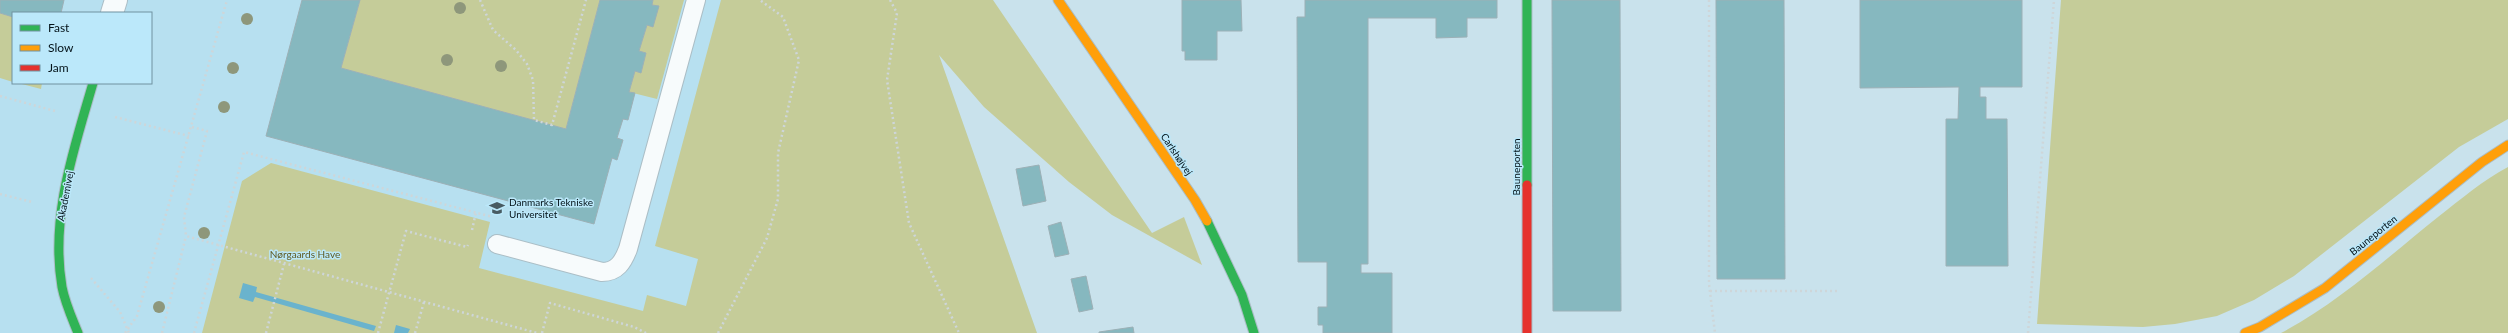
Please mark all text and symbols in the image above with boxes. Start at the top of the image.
legend [12,12,152,84]
text: Fast [48,20,70,35]
text: Slow [48,40,74,55]
text: Jam [48,60,69,75]
street label: Carlshøjvej [1159,131,1195,177]
street label: Bauneporten [1510,138,1522,196]
street label: Akademivej [54,170,76,222]
place label: Danmarks Tekniske Universitet [509,196,593,220]
school or university icon: Danmarks Tekniske Universitet [488,199,506,217]
street label: Bauneporten [2347,212,2399,258]
park label: Nørgaards Have [270,248,340,260]

